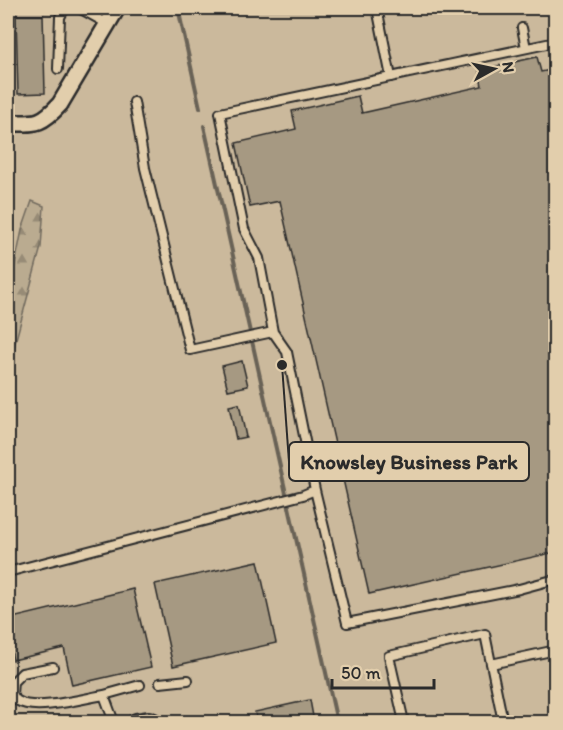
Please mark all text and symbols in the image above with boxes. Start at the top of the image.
north arrow [464,39,524,99]
text: N [498,60,519,74]
callout: Knowsley Business Park [289,442,529,481]
text: Knowsley Business Park [300,449,518,475]
scale bar [332,652,434,690]
text: 50 m [341,662,381,684]

